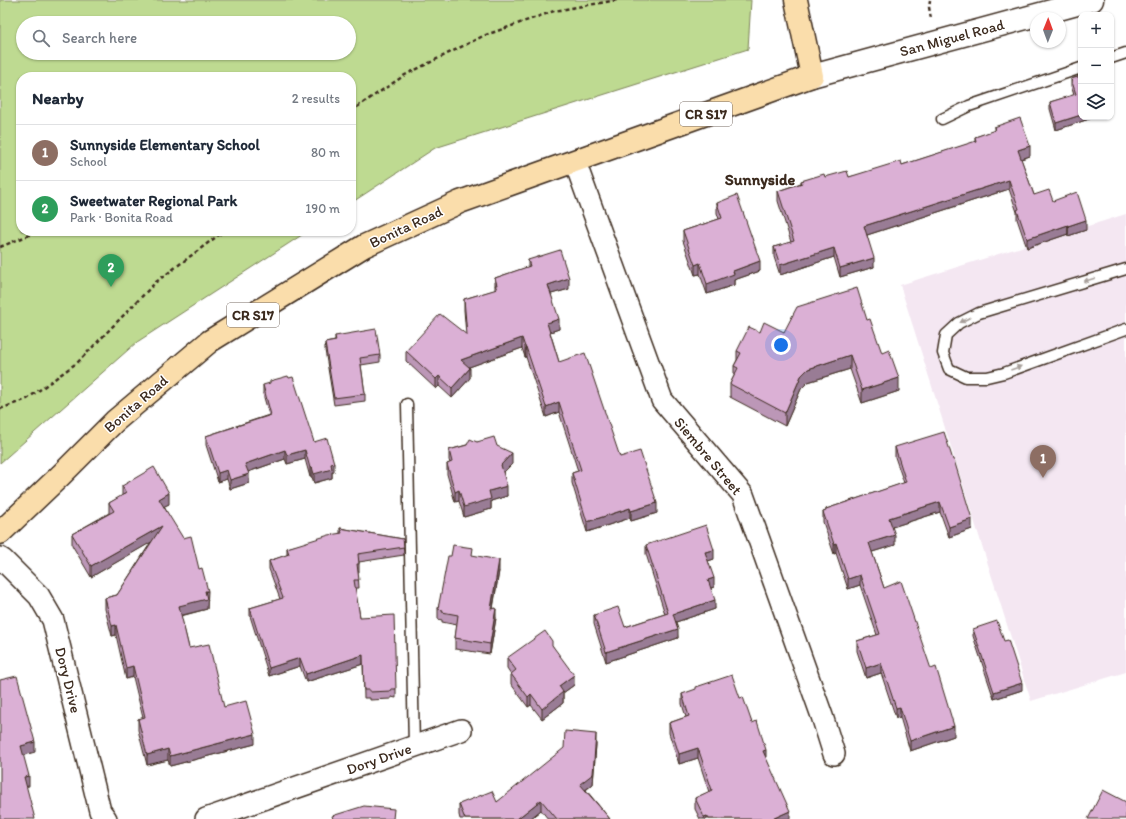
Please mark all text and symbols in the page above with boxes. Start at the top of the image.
north arrow [1030,12,1066,48]
map controls [1078,12,1114,120]
button: + [1078,12,1114,48]
street label: San Miguel Road [898,15,1007,61]
search box [16,16,356,60]
icon: search [30,27,52,49]
text: Search here [62,29,137,47]
button: − [1078,48,1114,84]
button: layers [1078,84,1114,120]
text: Nearby [32,88,84,108]
text: 2 results [292,91,340,106]
road number: CR S17 [680,102,732,126]
text: Sunnyside Elementary School [70,136,260,154]
text: 1 [42,145,48,160]
text: 80 m [311,145,340,160]
text: School [70,154,107,169]
district label: Sunnyside [725,170,796,190]
text: Sweetwater Regional Park [70,192,237,210]
text: 2 [42,201,48,216]
text: 190 m [305,201,340,216]
street label: Bonita Road [367,202,445,252]
text: Park · Bonita Road [70,210,173,225]
pin: 2 [98,254,124,287]
one-way arrow [1082,277,1094,283]
road number: CR S17 [227,303,279,327]
one-way arrow [959,317,971,324]
your location [771,335,791,355]
one-way arrow [1010,365,1022,371]
street label: Bonita Road [100,371,172,437]
street label: Siembre Street [670,413,746,499]
pin: 1 [1030,445,1056,478]
street label: Dory Drive [51,645,85,715]
street label: Dory Drive [344,740,414,778]

